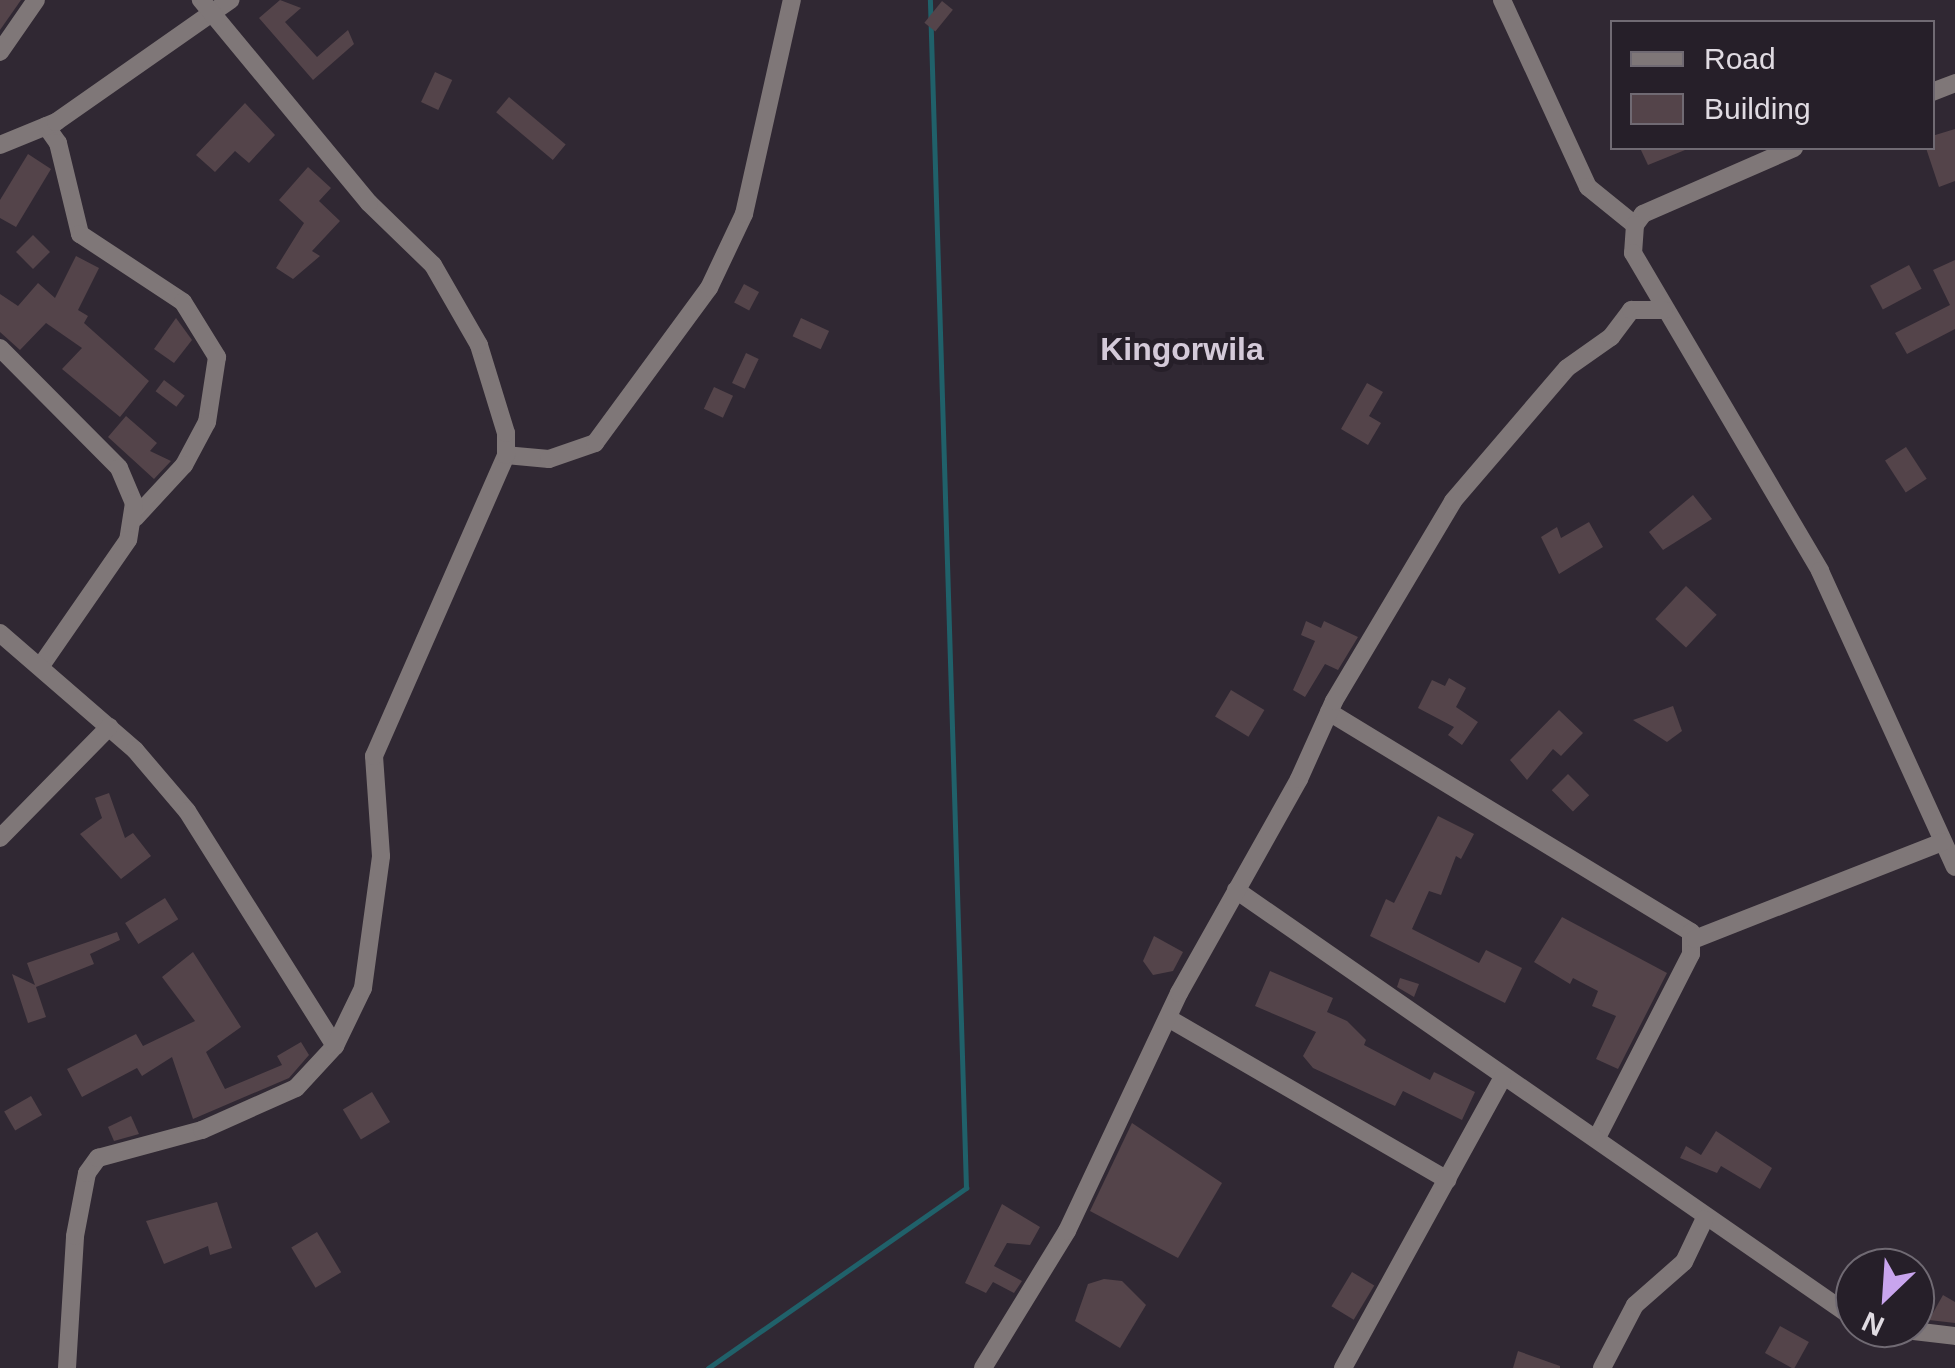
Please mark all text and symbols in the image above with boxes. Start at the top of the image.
legend [1610,20,1935,150]
text: Road [1704,42,1776,75]
text: Building [1704,92,1811,125]
district label: Kingorwila [1100,330,1264,368]
north arrow [1835,1248,1935,1348]
text: N [1857,1306,1889,1342]

